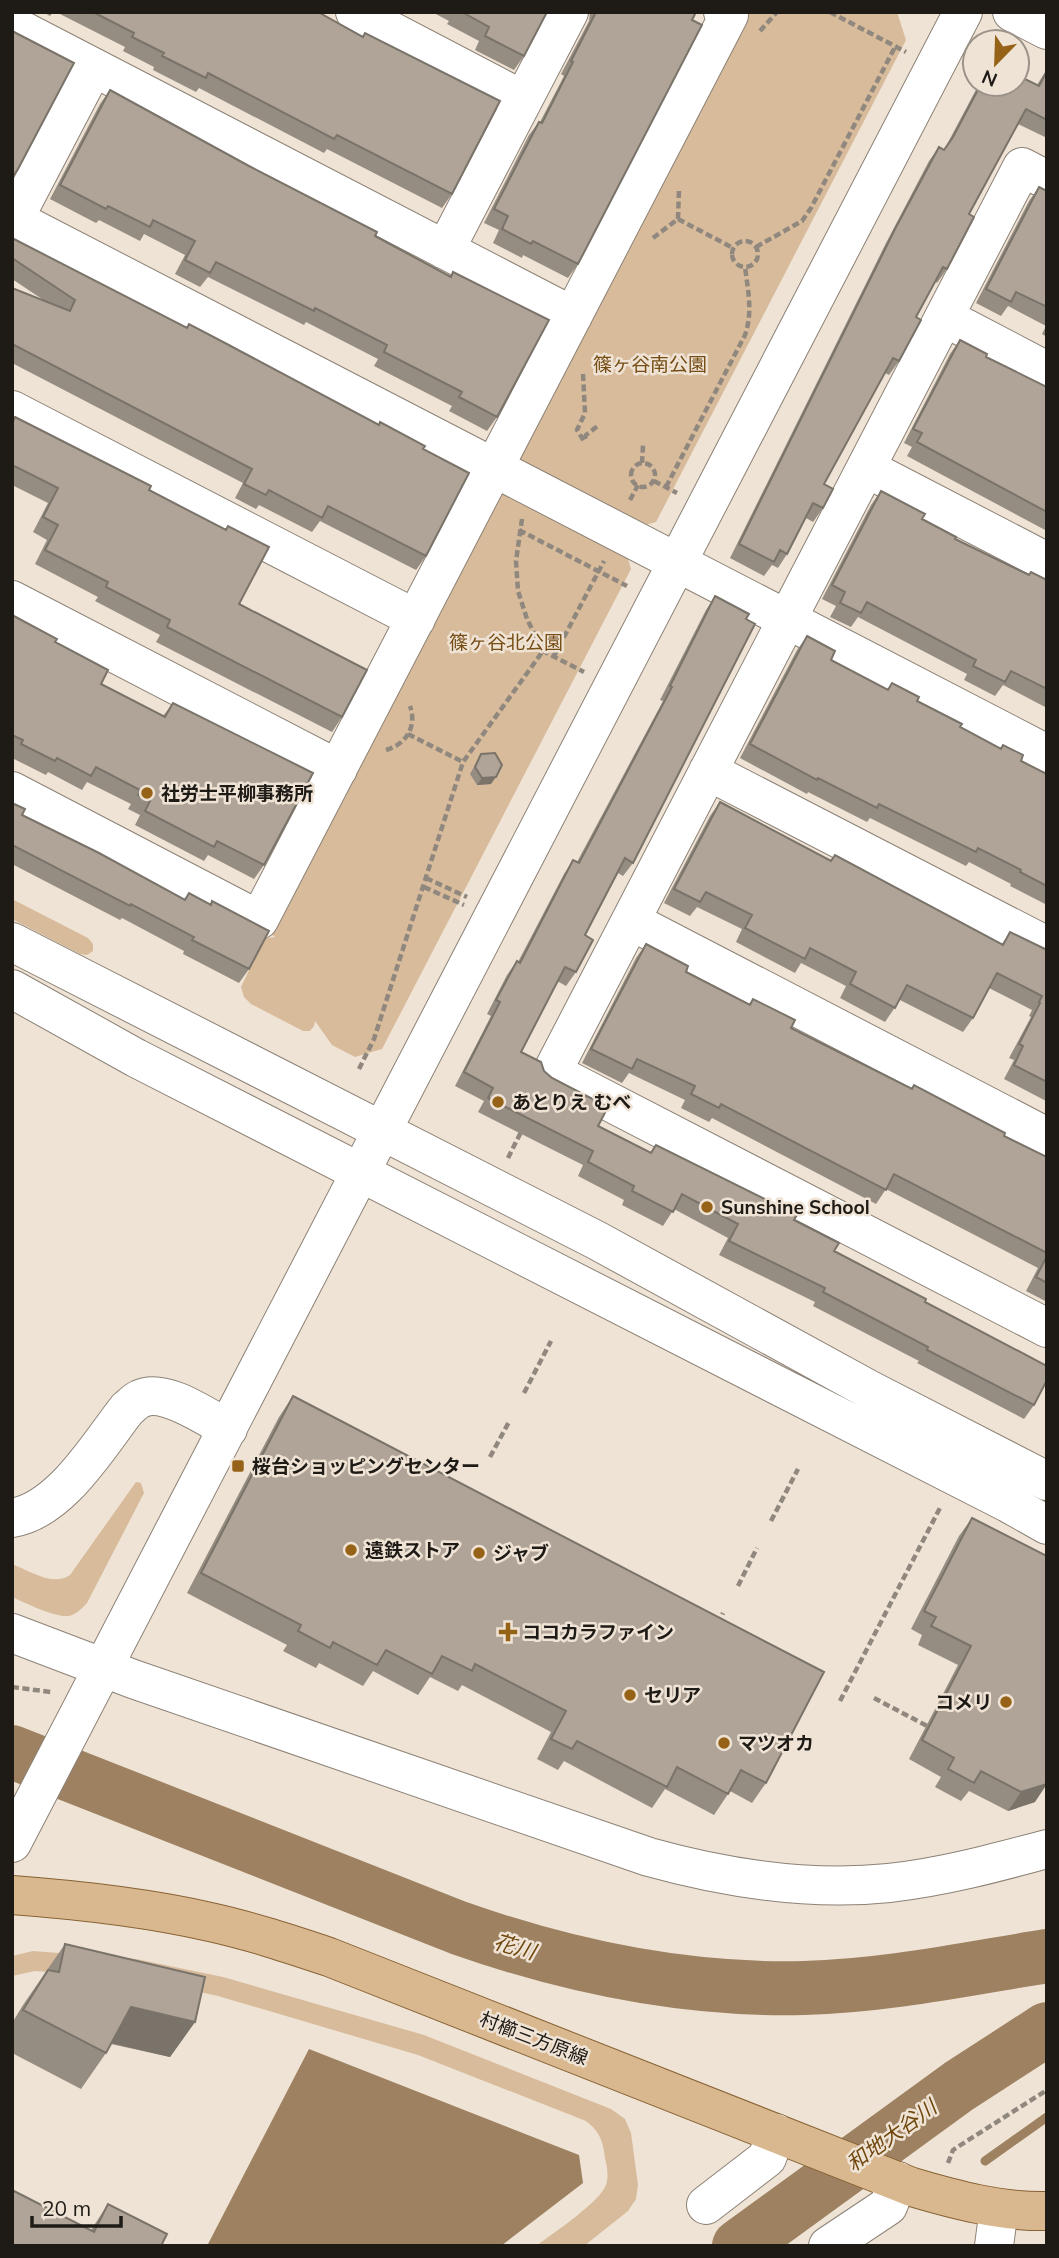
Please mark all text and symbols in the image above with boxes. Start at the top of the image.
north arrow [961,28,1031,98]
text: N [978,65,1001,92]
park label: 篠ヶ谷南公園 [593,352,707,376]
park label: 篠ヶ谷北公園 [449,630,563,654]
place label: 社労士平柳事務所 [161,781,313,805]
marker: 社労士平柳事務所 [139,785,155,801]
place label: あとりえ むべ [512,1090,631,1114]
marker: あとりえ むべ [490,1094,506,1110]
place label: Sunshine School [721,1195,870,1219]
marker: Sunshine School [699,1199,715,1215]
place label: 桜台ショッピングセンター [252,1454,480,1478]
marker: 桜台ショッピングセンター [230,1458,246,1474]
place label: 遠鉄ストア [365,1538,460,1562]
place label: ジャブ [493,1541,549,1565]
marker: 遠鉄ストア [343,1542,359,1558]
marker: ジャブ [471,1545,487,1561]
place label: ココカラファイン [522,1620,674,1644]
marker: ココカラファイン [500,1624,516,1640]
place label: セリア [644,1683,701,1707]
marker: セリア [622,1687,638,1703]
place label: コメリ [935,1690,992,1714]
marker: コメリ [998,1694,1014,1710]
place label: マツオカ [738,1731,814,1755]
marker: マツオカ [716,1735,732,1751]
water label: 花川 [491,1928,541,1965]
street label: 村櫛三方原線 [476,2006,592,2070]
water label: 和地大谷川 [841,2092,943,2176]
scale bar [32,2184,121,2228]
text: 20 m [42,2195,91,2221]

